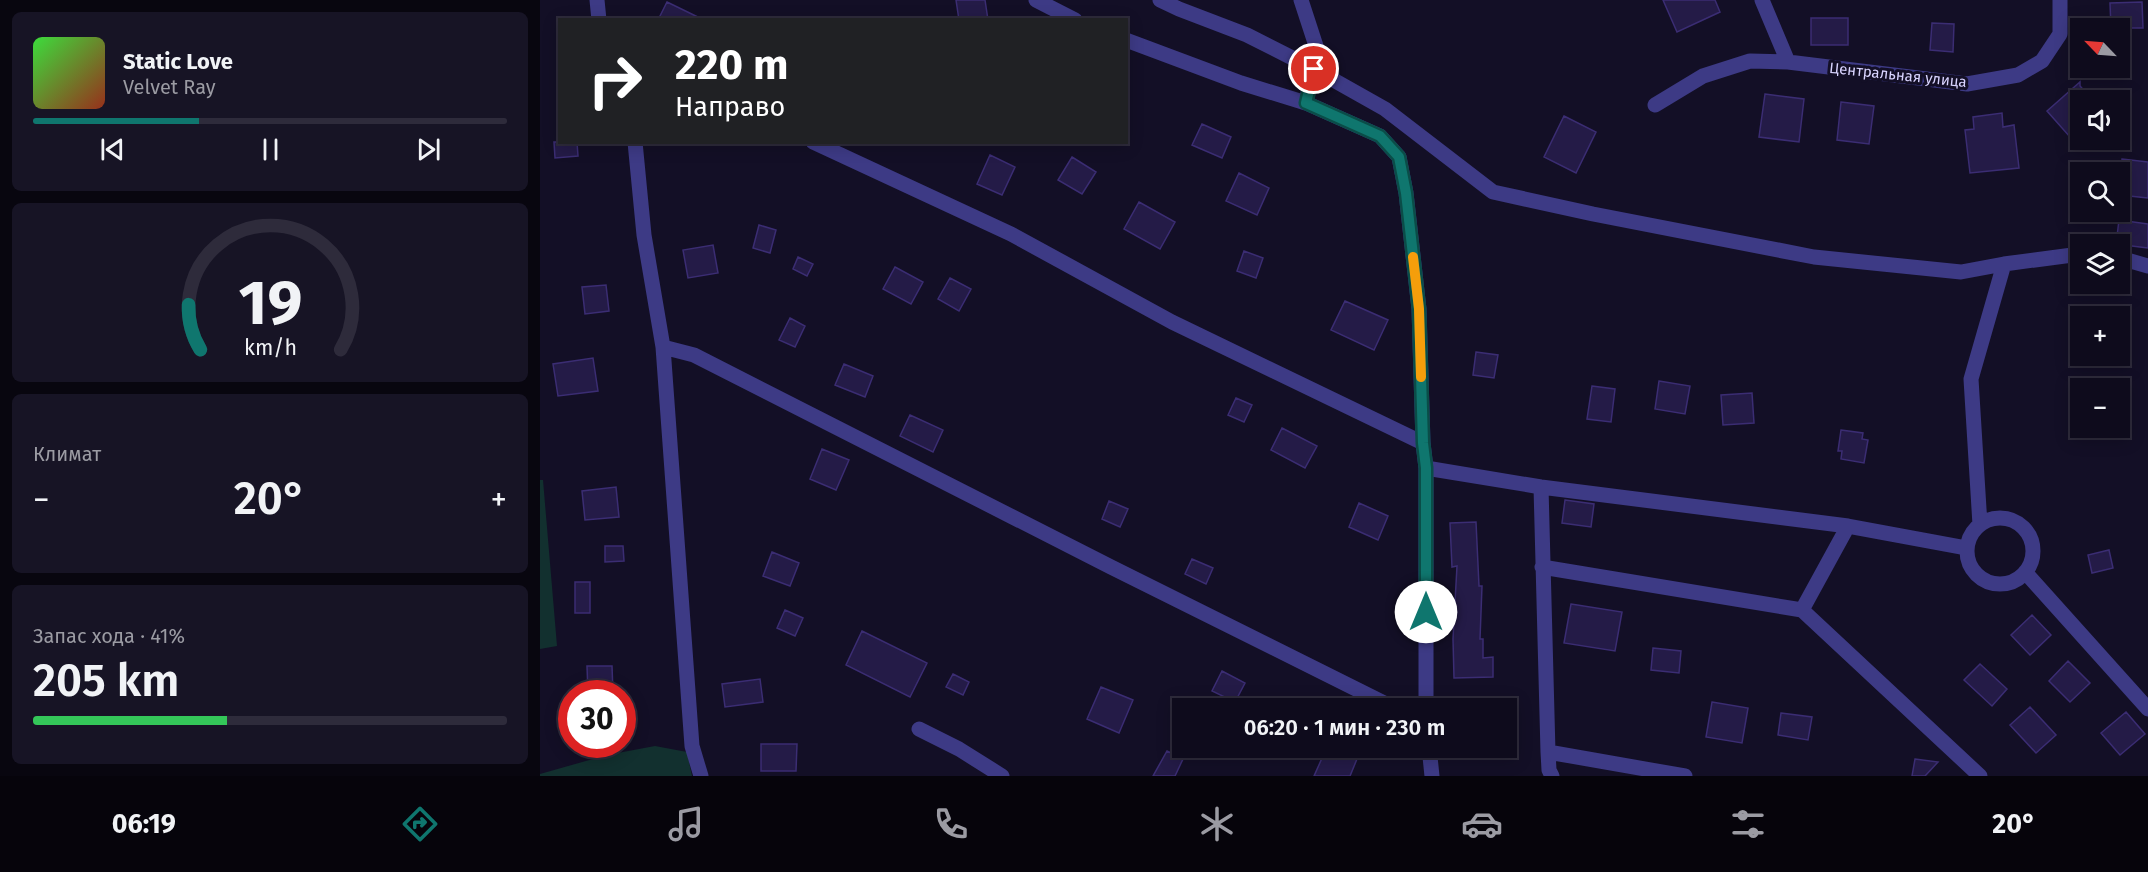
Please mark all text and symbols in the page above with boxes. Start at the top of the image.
north arrow [2070,18,2130,78]
map controls [2070,18,2130,438]
text: 220 m [675,40,788,90]
icon: right [576,42,654,120]
pin [1288,43,1339,94]
text: Static Love [123,48,233,75]
icon: arrive [1297,52,1330,85]
street label: Центральная улица [1828,59,1968,91]
text: Velvet Ray [123,75,216,99]
button: sound [2070,90,2130,150]
text: Направо [675,91,785,123]
icon: previous [96,133,129,166]
icon: pause [254,133,287,166]
icon: next [412,133,445,166]
button: search [2070,162,2130,222]
button: layers [2070,234,2130,294]
text: 19 [238,266,302,341]
button: + [2070,306,2130,366]
text: km/h [243,335,297,361]
button: − [2070,378,2130,438]
text: Климат [33,442,101,466]
text: 20° [234,472,306,526]
text: − [33,480,50,520]
text: + [491,480,507,520]
position arrow [1394,580,1458,644]
text: Запас хода · 41% [33,624,185,648]
text: 205 km [33,654,179,708]
speed limit sign: 30 [558,680,636,758]
text: 06:20 · 1 мин · 230 m [1244,714,1445,741]
icon: directions [399,803,441,845]
icon: music [665,803,707,845]
icon: phone [930,803,972,845]
icon: climate [1196,803,1238,845]
icon: car [1461,803,1503,845]
icon: filters [1727,803,1769,845]
text: 06:19 [112,808,176,840]
text: 20° [1992,808,2036,840]

